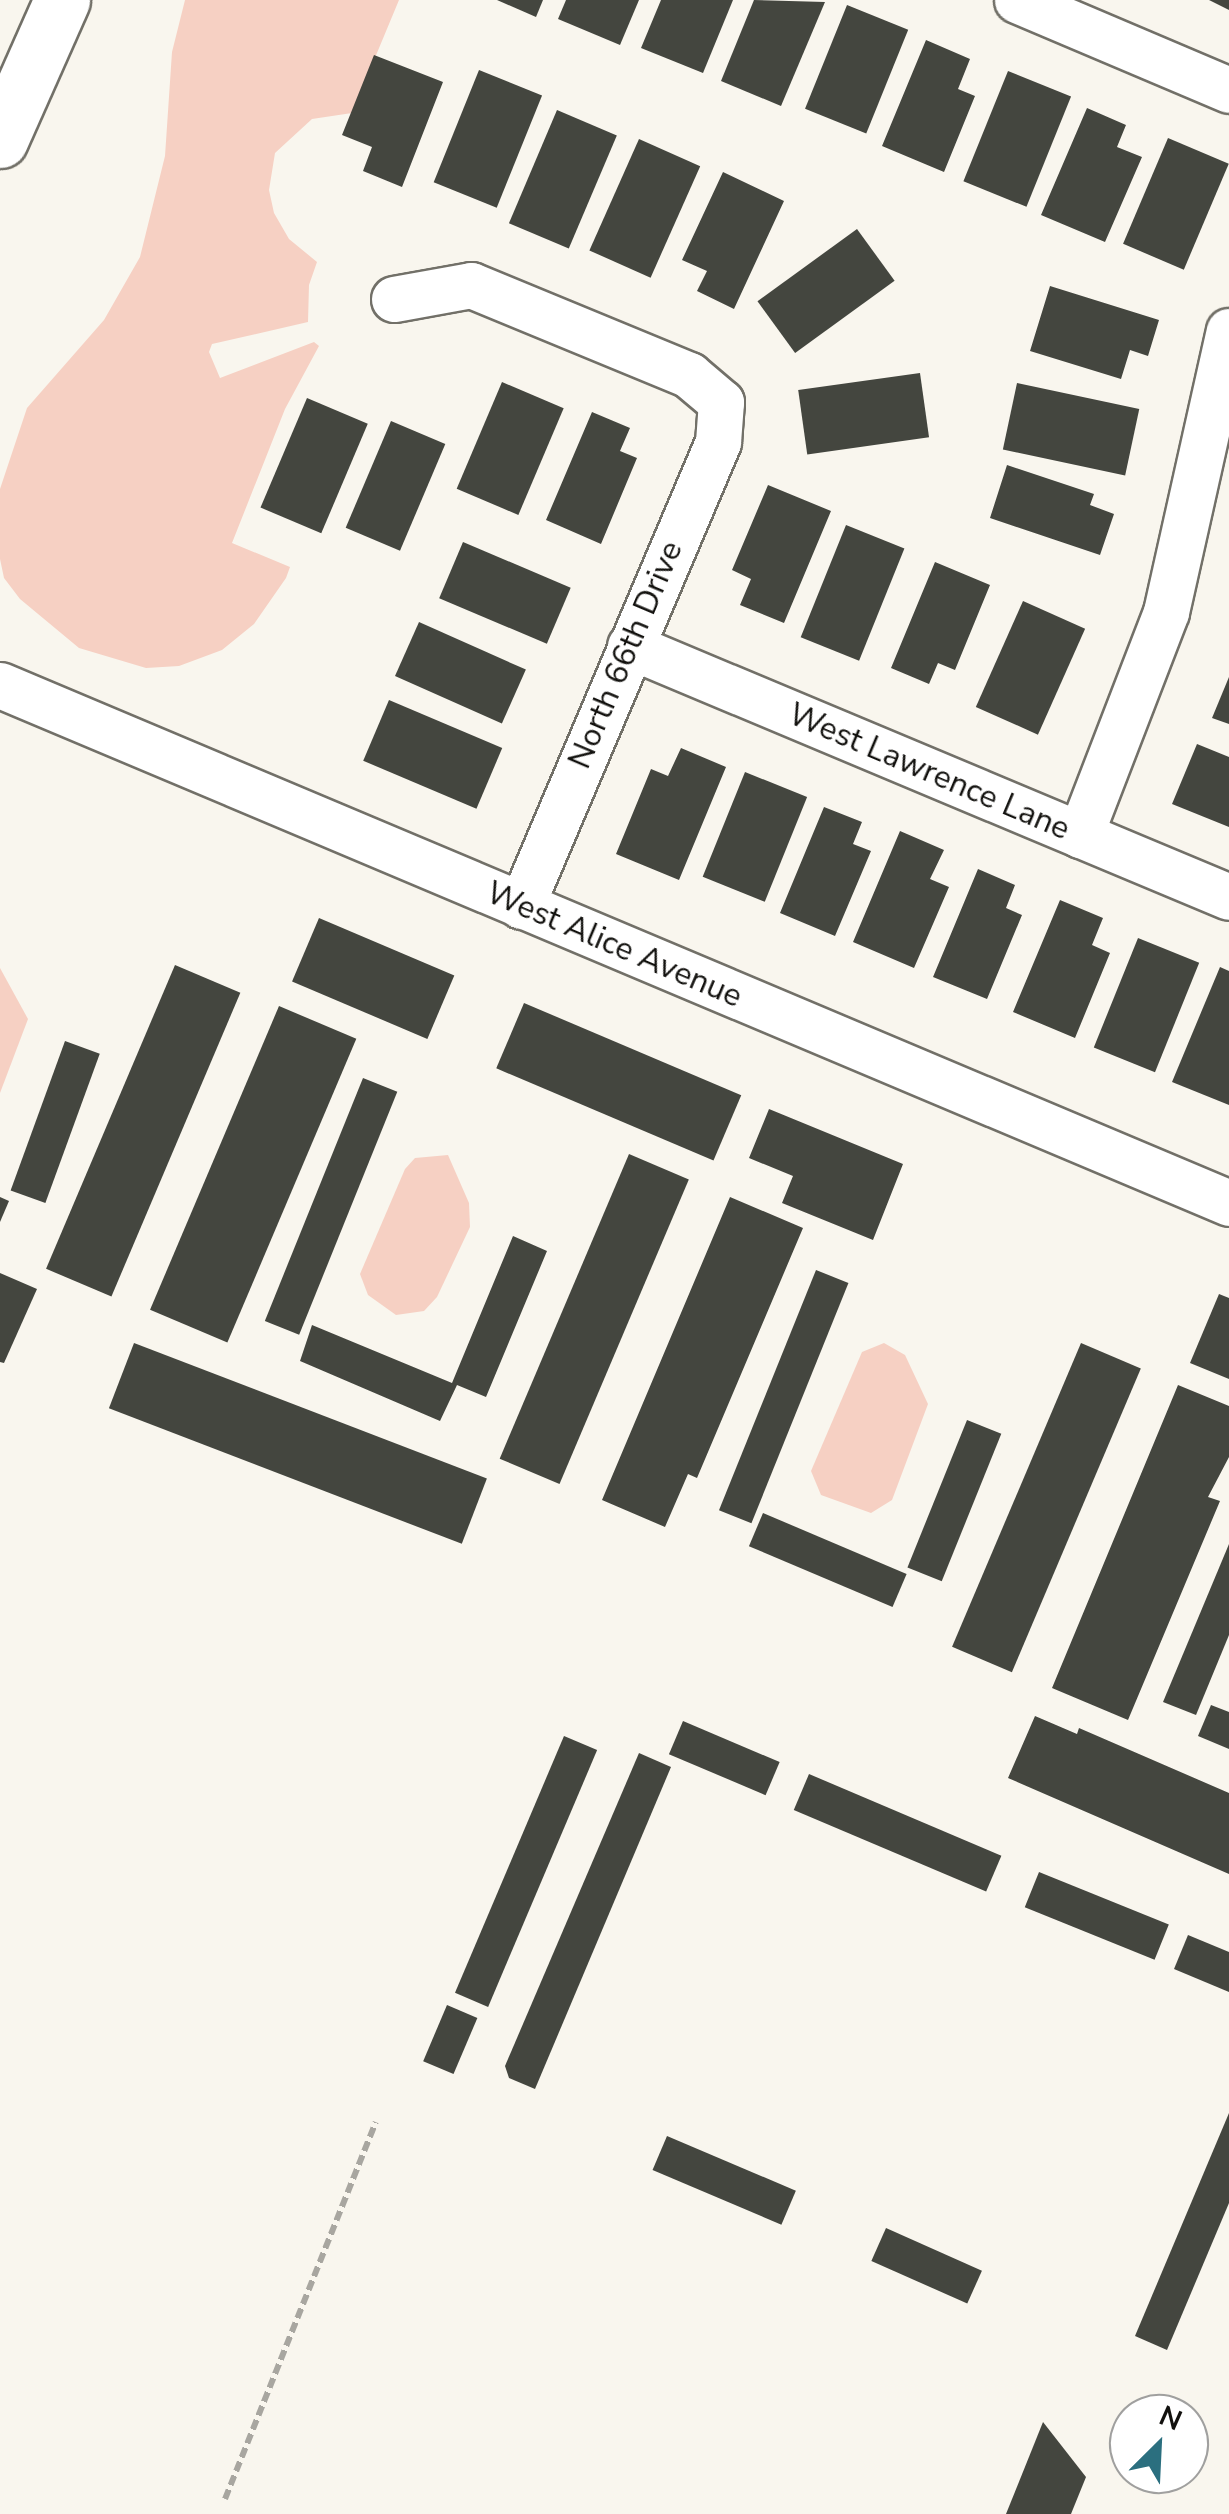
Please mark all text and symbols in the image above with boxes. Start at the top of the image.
street label: North 66th Drive [561,536,691,774]
street label: West Lawrence Lane [783,695,1075,849]
street label: West Alice Avenue [480,874,748,1016]
north arrow [1109,2394,1209,2494]
text: N [1153,2397,1188,2440]

